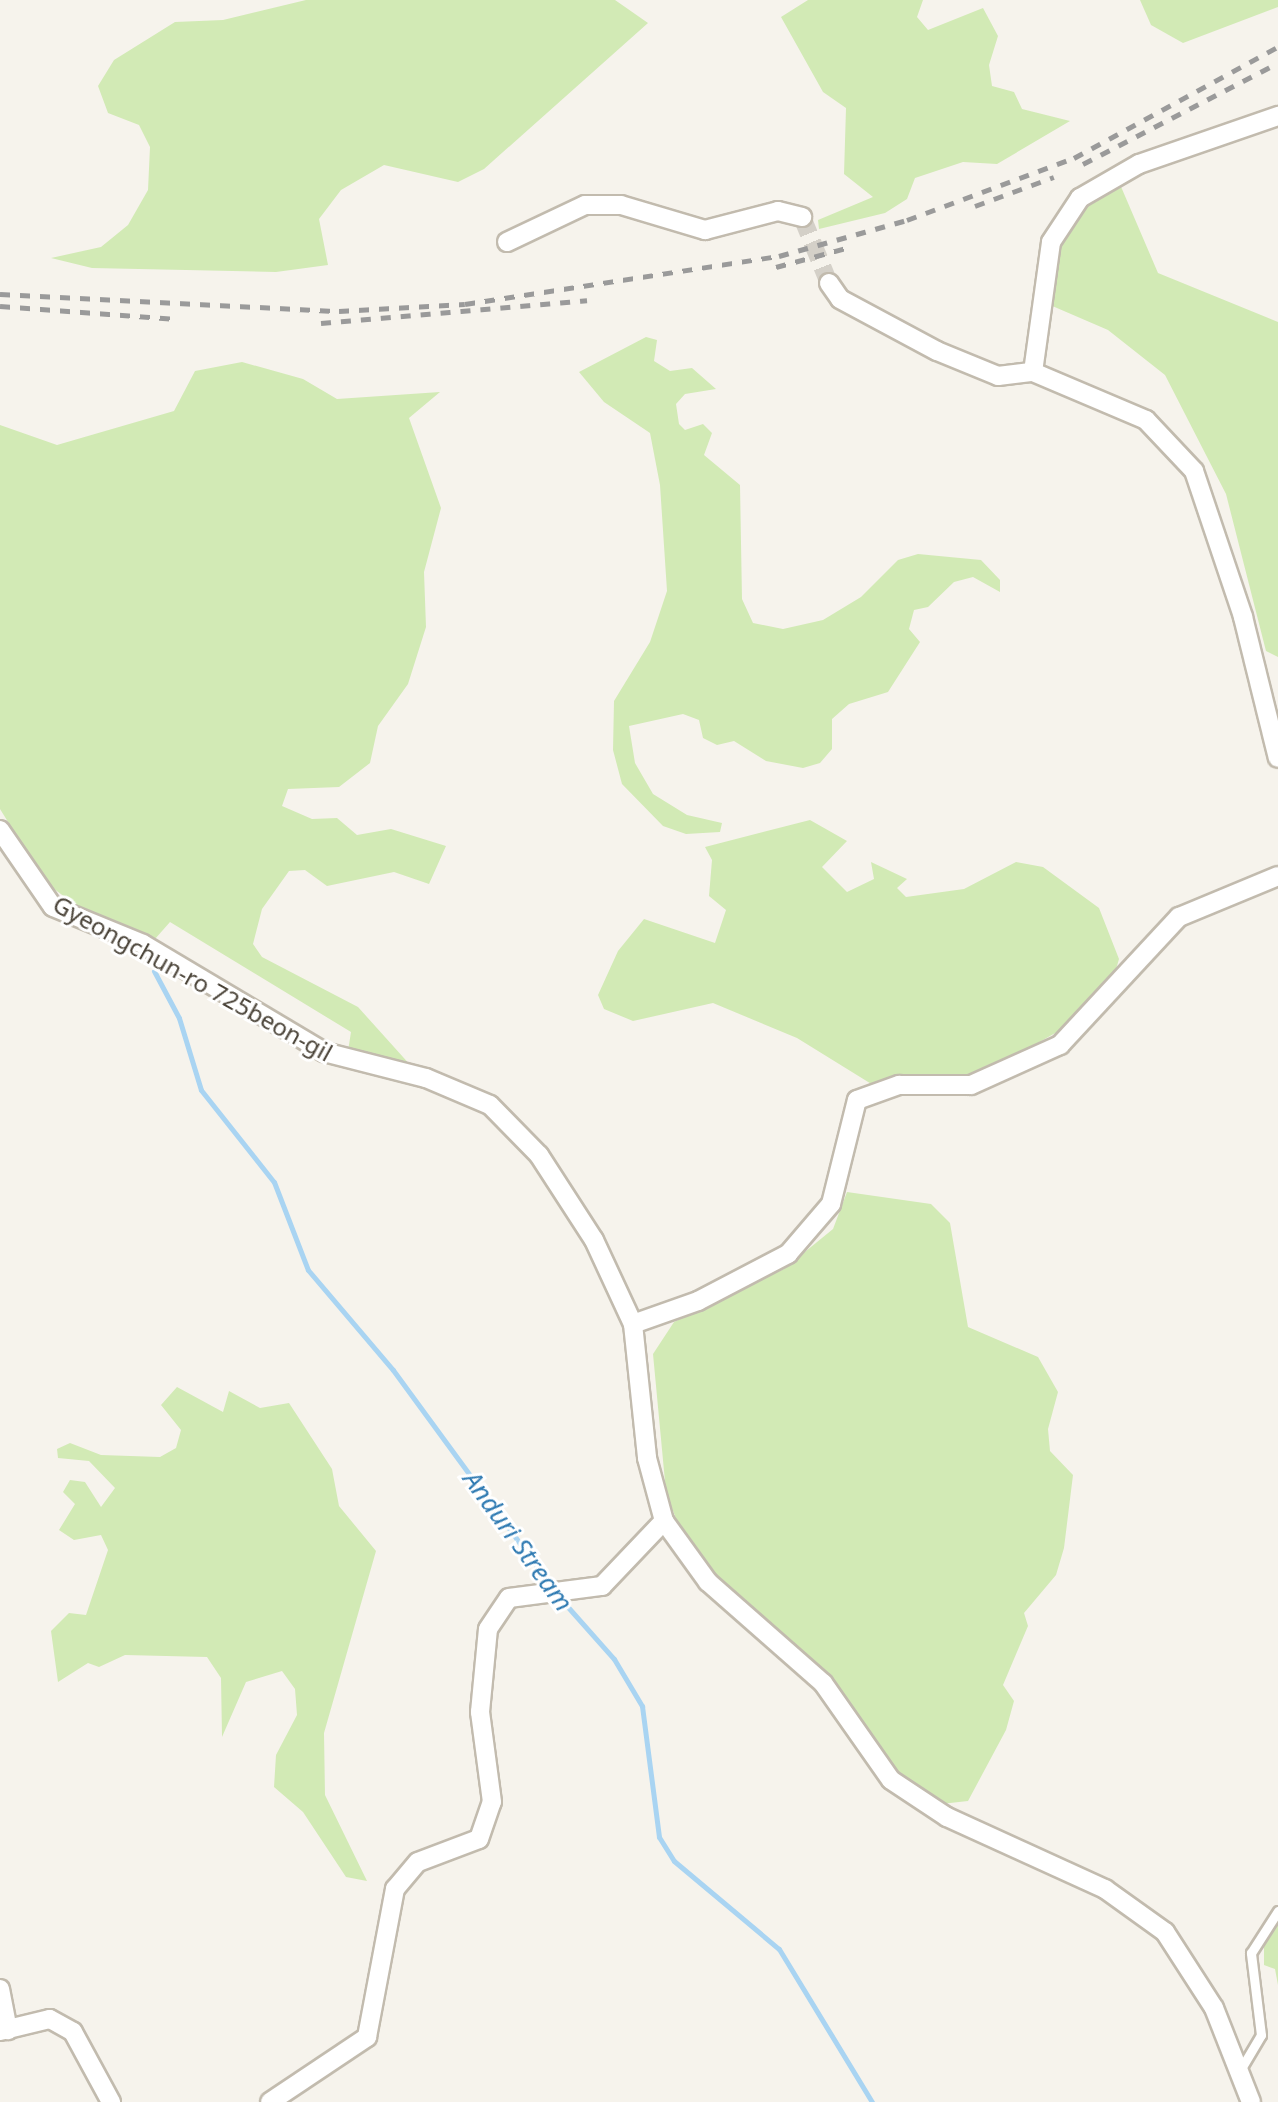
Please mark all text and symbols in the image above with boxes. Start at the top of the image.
street label: Gyeongchun-ro 725beon-gil [48,889,338,1067]
water label: Anduri Stream [457,1465,579,1617]

